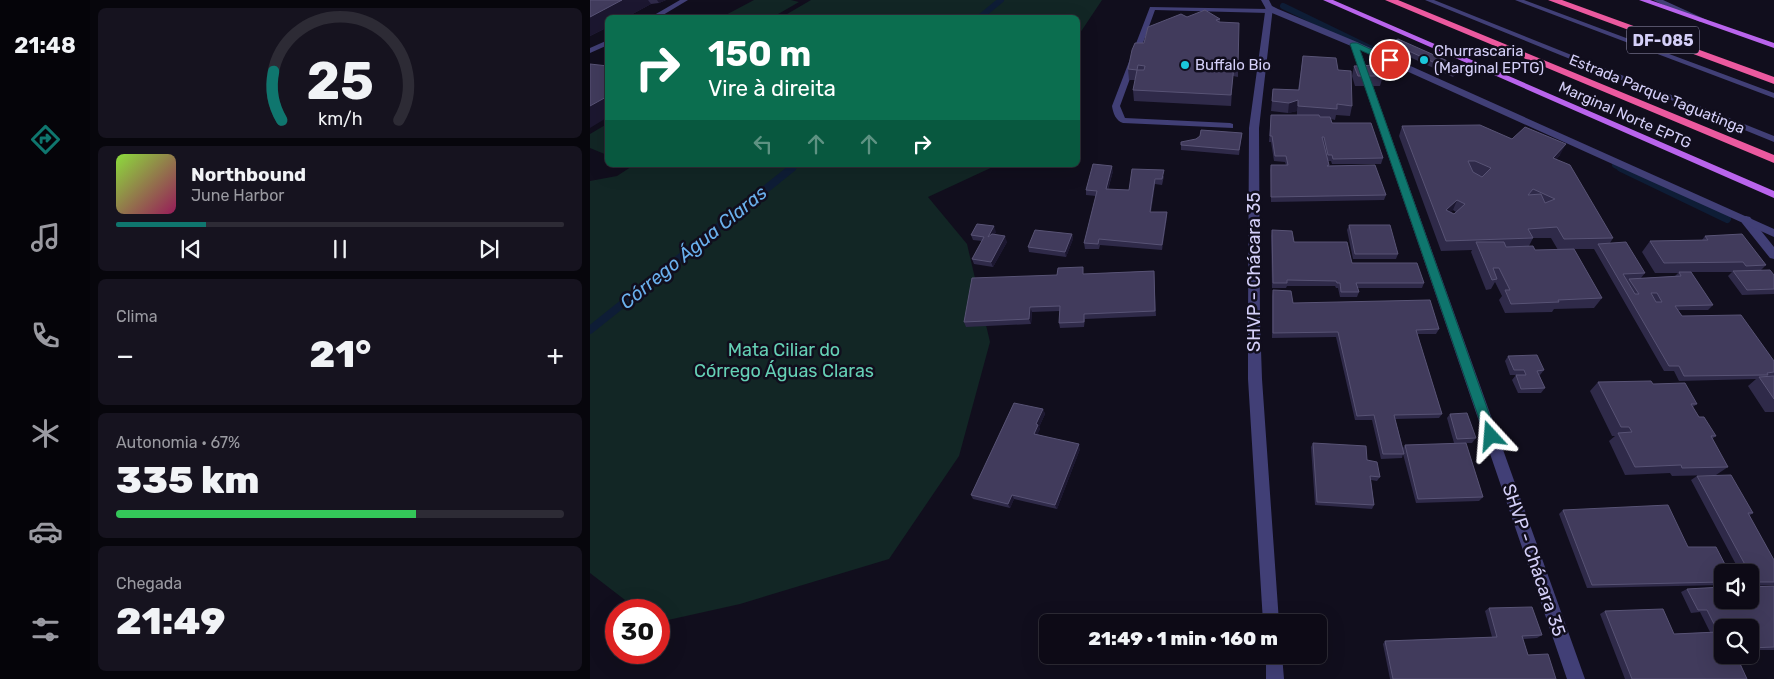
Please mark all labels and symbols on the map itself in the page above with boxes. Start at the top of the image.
road number: DF-085 [1627,26,1699,54]
pin [1369,39,1411,81]
place label: Churrascaria (Marginal EPTG) [1434,42,1544,77]
street label: Estrada Parque Taguatinga [1567,50,1747,138]
marker: Churrascaria (Marginal EPTG) [1418,54,1430,66]
place label: Buffalo Bio [1195,56,1271,74]
marker: Buffalo Bio [1179,59,1191,71]
street label: Marginal Norte EPTG [1556,78,1694,152]
water label: Córrego Água Claras [615,181,772,314]
street label: SHVP - Chácara 35 [1243,192,1265,352]
park label: Mata Ciliar do Córrego Águas Claras [694,339,874,382]
position arrow [1464,409,1516,461]
street label: SHVP - Chácara 35 [1498,481,1570,639]
speed limit sign: 30 [605,599,670,664]

